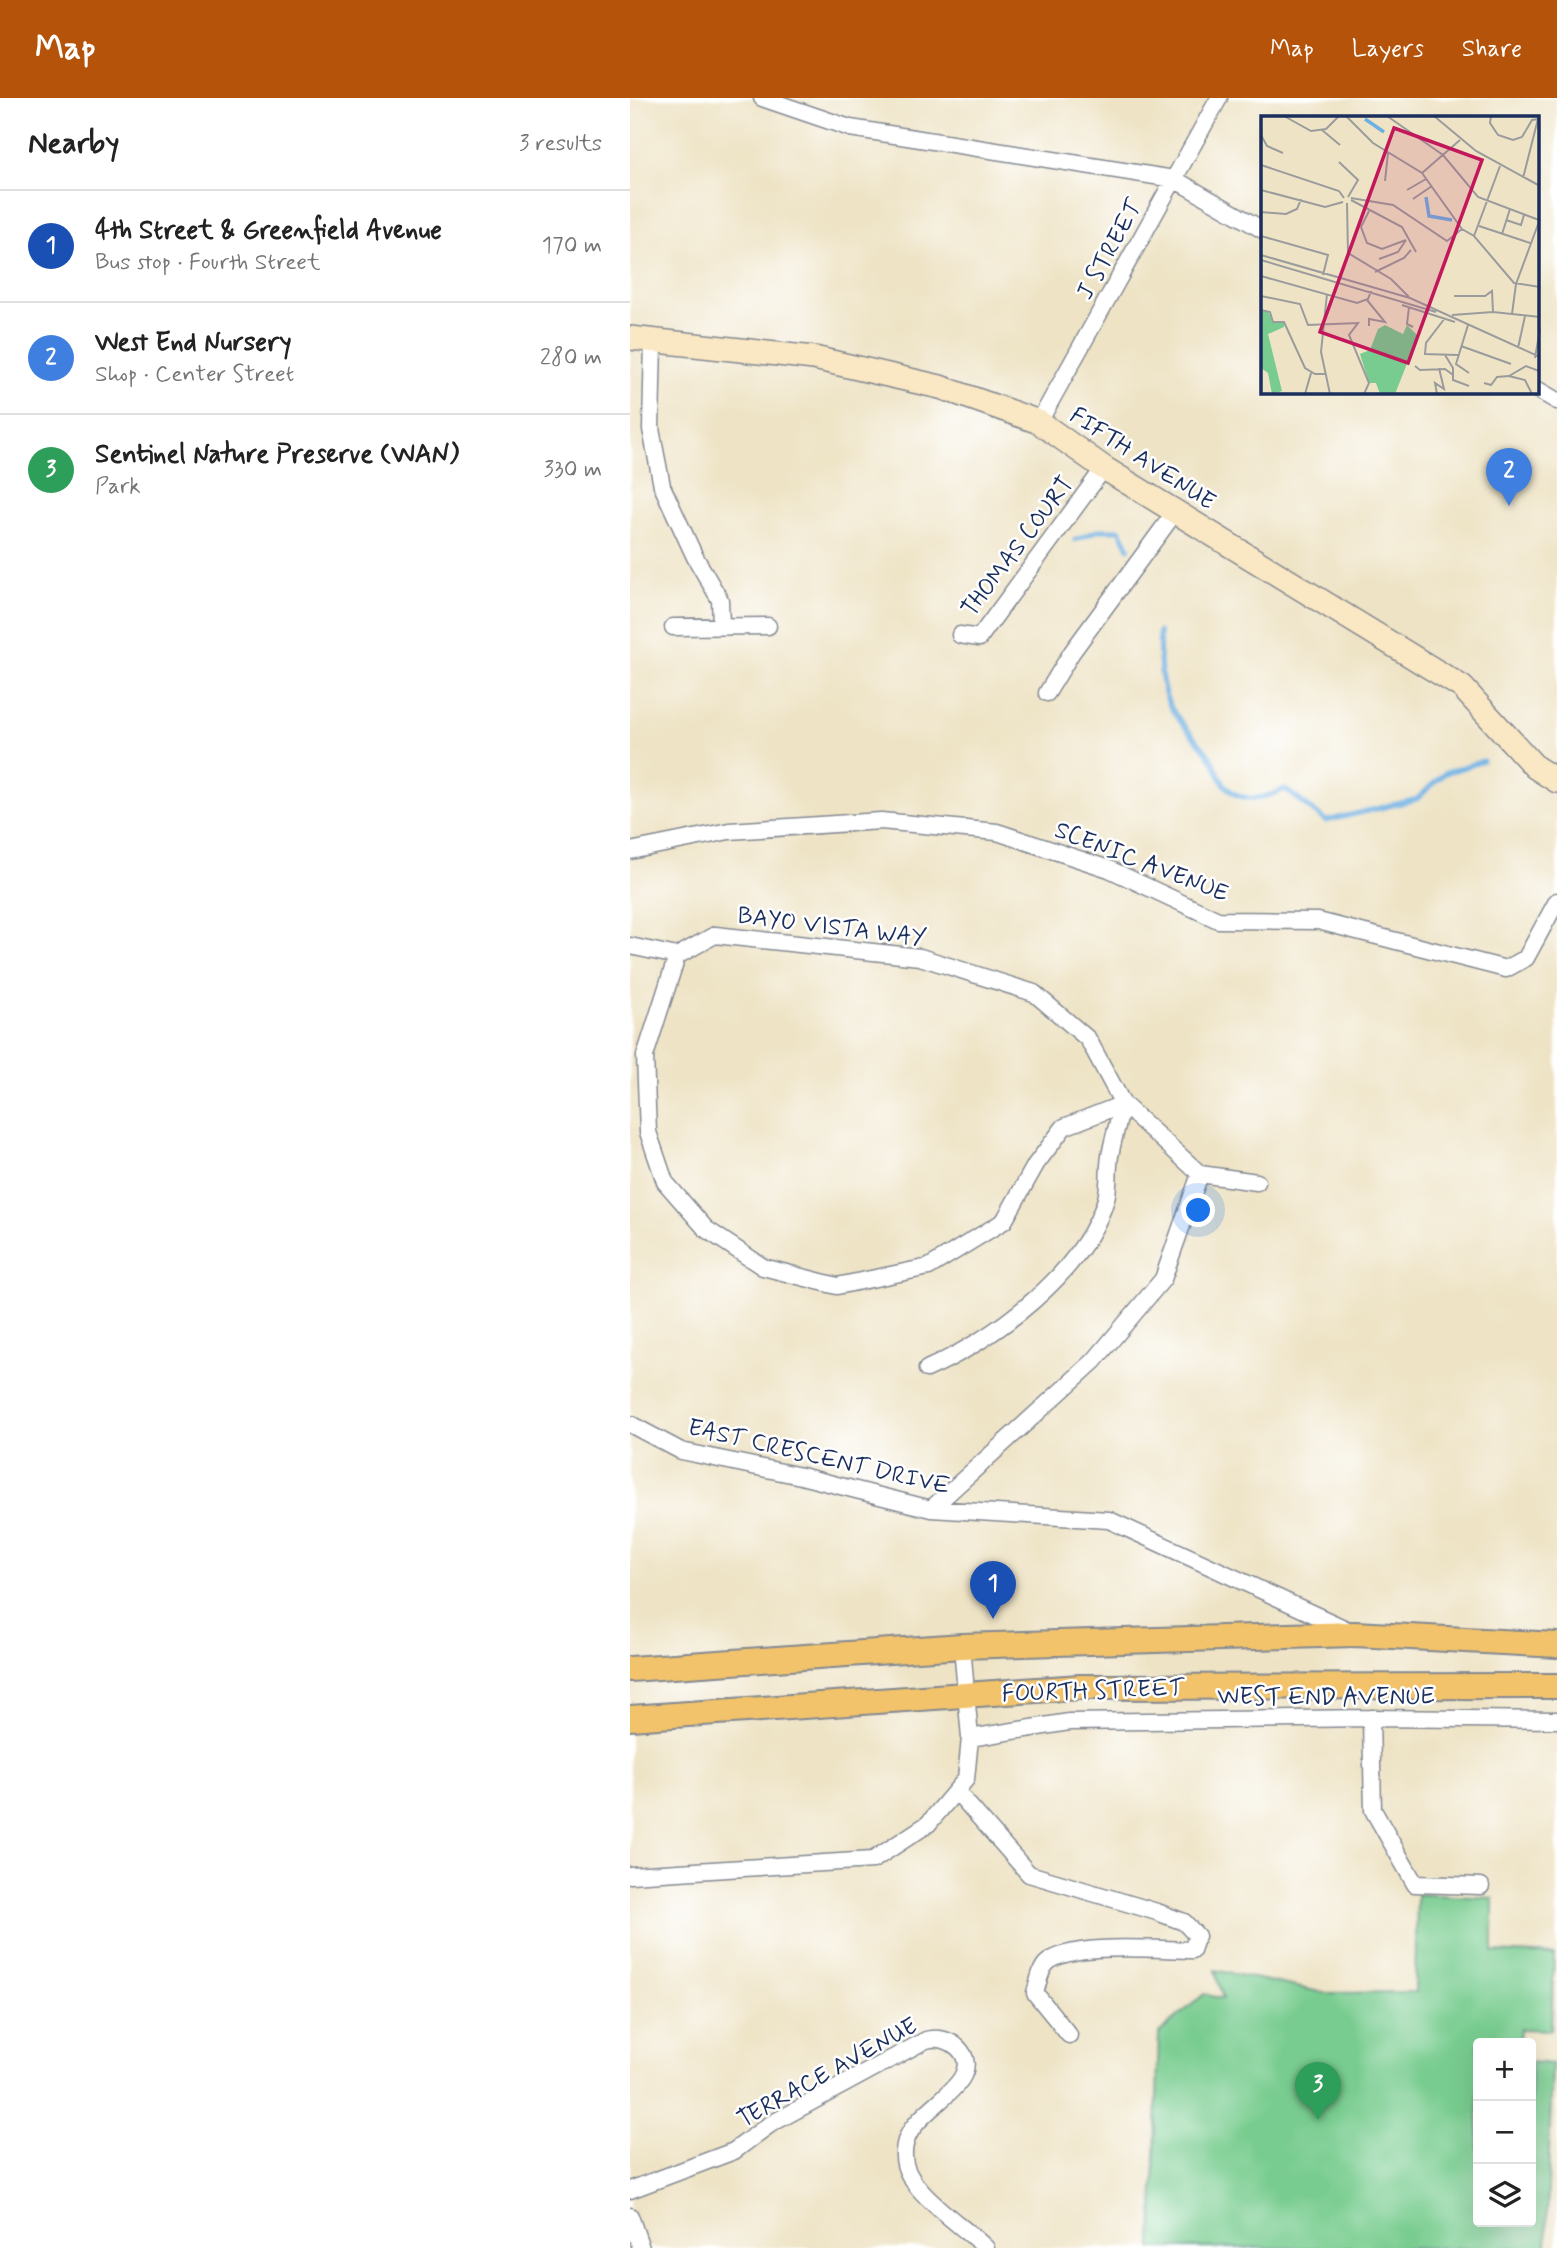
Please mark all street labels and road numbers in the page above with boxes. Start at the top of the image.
street label: J STREET [1070,194,1151,305]
street label: FIFTH AVENUE [1063,401,1221,518]
street label: THOMAS COURT [955,470,1081,624]
street label: SCENIC AVENUE [1050,815,1233,910]
street label: BAYO VISTA WAY [736,901,928,954]
street label: EAST CRESCENT DRIVE [685,1412,953,1503]
street label: FOURTH STREET [1001,1673,1185,1710]
street label: WEST END AVENUE [1217,1682,1435,1713]
street label: TERRACE AVENUE [732,2011,923,2136]

